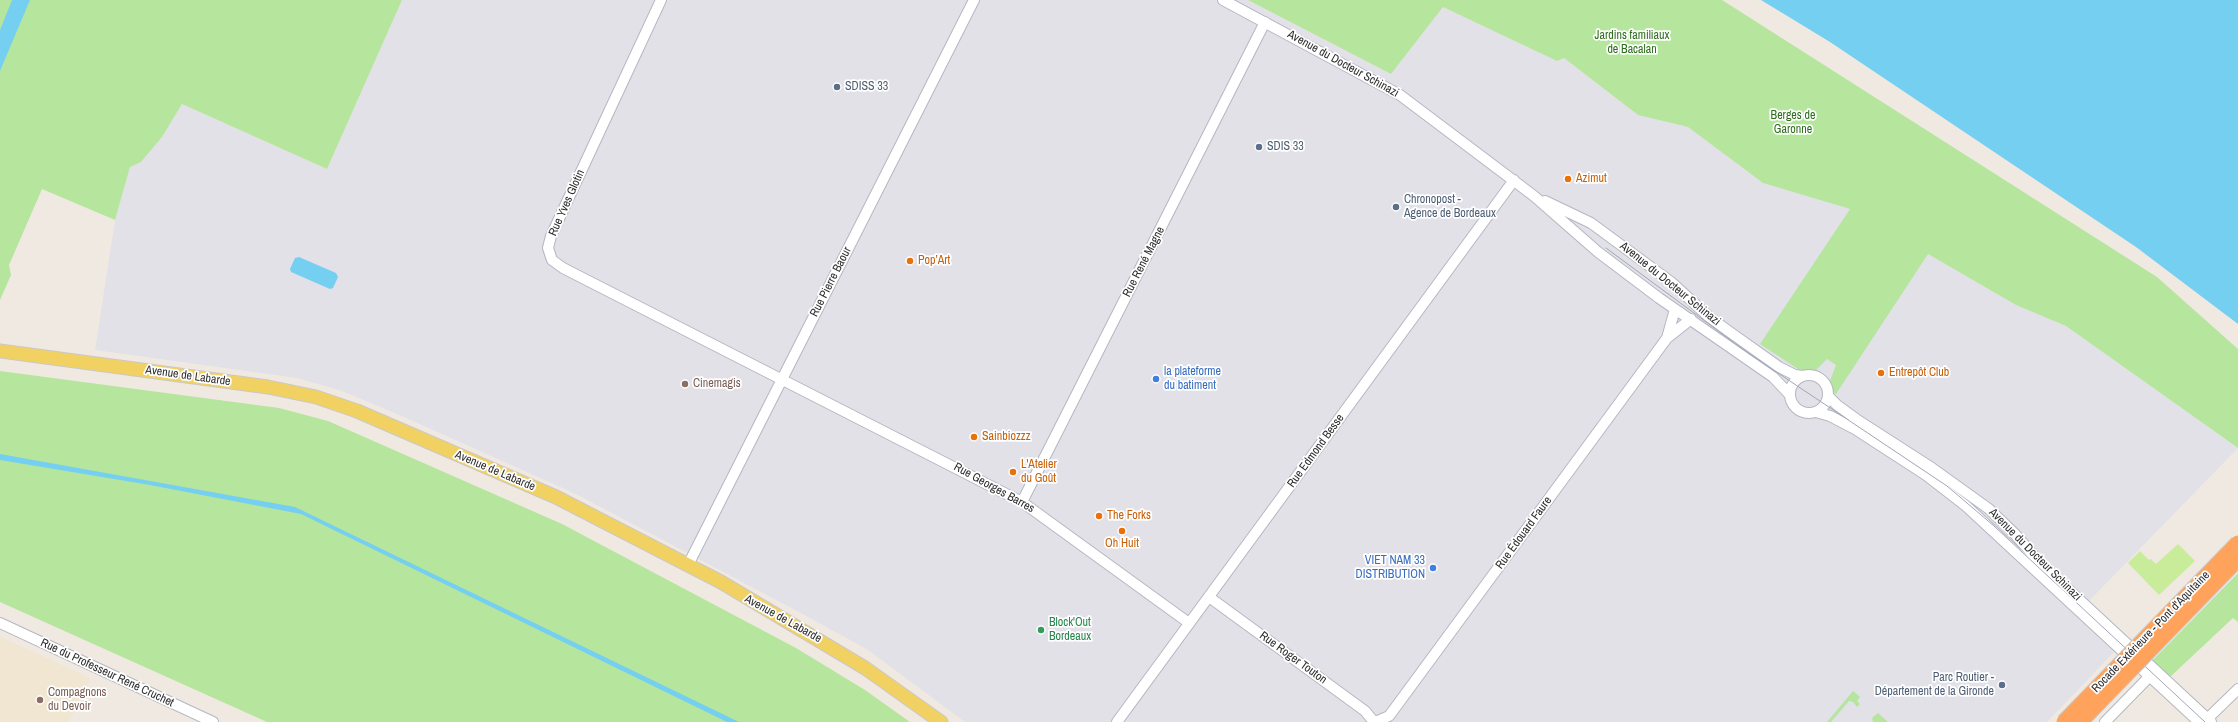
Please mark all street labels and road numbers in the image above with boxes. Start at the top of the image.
street label: Avenue du Docteur Schinazi [1285,27,1401,101]
street label: Rue Yves Glotin [546,168,588,238]
street label: Rue René Magne [1120,224,1168,300]
street label: Avenue du Docteur Schinazi [1617,239,1723,329]
street label: Rue Pierre Baour [807,245,855,319]
street label: Avenue de Labarde [145,363,231,389]
street label: Rue Edmond Besse [1284,411,1348,491]
street label: Avenue de Labarde [453,448,537,494]
street label: Rue Georges Barres [951,460,1037,516]
street label: Rue Édouard Faure [1493,494,1555,572]
street label: Avenue du Docteur Schinazi [1986,506,2084,604]
street label: Rocade Extérieure - Pont d'Aquitaine [2089,568,2213,696]
street label: Avenue de Labarde [742,592,824,646]
street label: Rue Roger Touton [1256,629,1330,687]
street label: Rue du Professeur René Cruchet [38,636,176,710]

